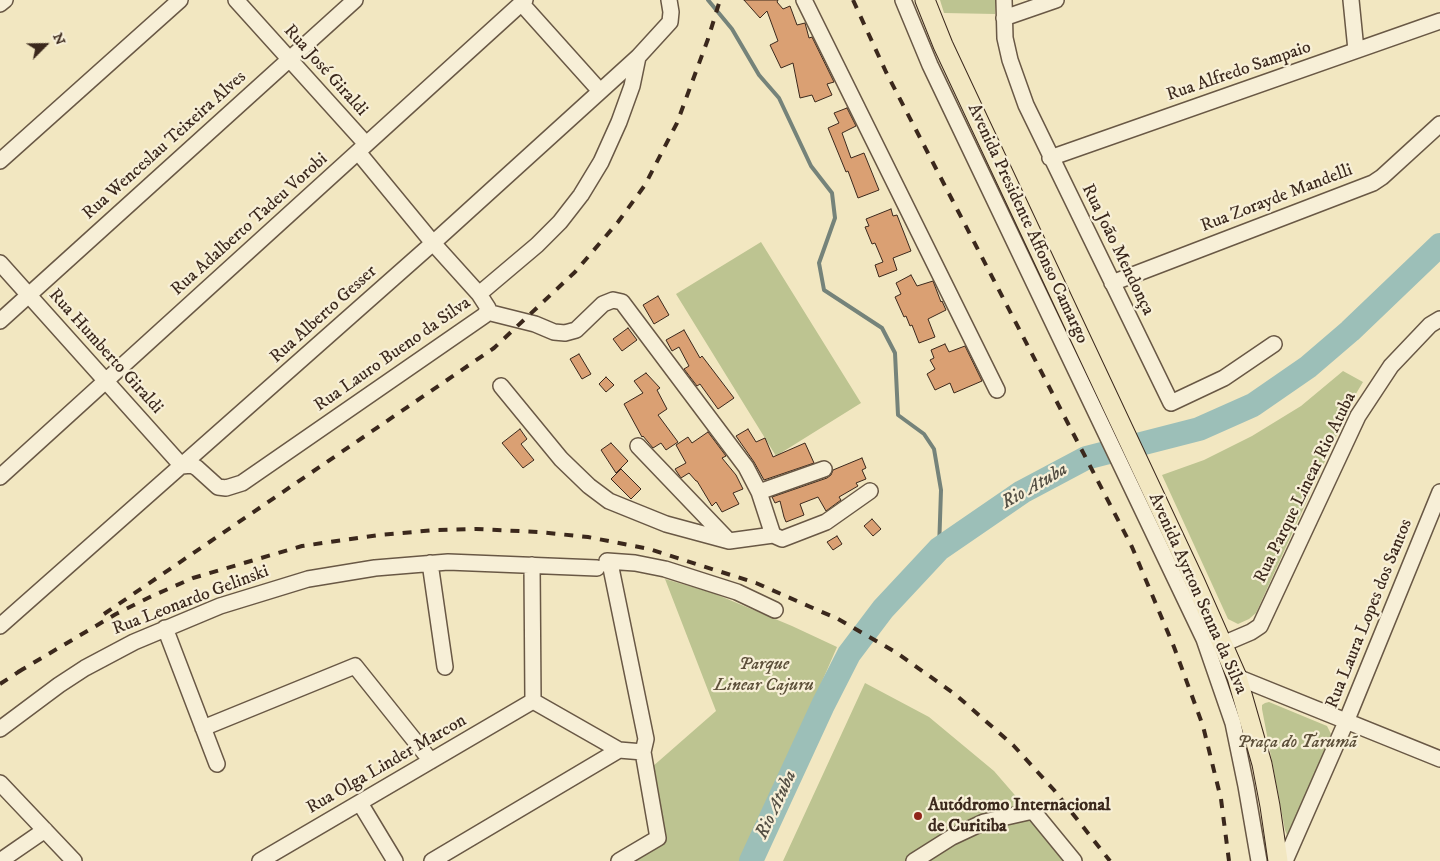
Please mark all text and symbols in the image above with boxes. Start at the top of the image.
north arrow [20,20,70,70]
street label: Rua José Giraldi [278,21,372,121]
text: N [48,30,69,48]
street label: Rua Alfredo Sampaio [1164,37,1314,107]
street label: Rua Wenceslau Teixeira Alves [79,67,251,225]
street label: Avenida Presidente Affonso Camargo [962,101,1092,347]
street label: Rua Adalberto Tadeu Vorobi [167,149,333,301]
street label: Rua Zorayde Mandelli [1198,160,1356,238]
street label: Rua João Mendonça [1076,181,1158,319]
street label: Rua Alberto Gesser [266,261,382,369]
street label: Rua Humberto Giraldi [43,285,167,419]
street label: Rua Lauro Bueno da Silva [311,293,475,417]
street label: Rua Parque Linear Rio Atuba [1250,389,1362,587]
water label: Rio Atuba [998,459,1072,515]
street label: Avenida Ayrton Senna da Silva [1143,490,1251,698]
street label: Rua Laura Lopes dos Santos [1322,516,1418,712]
street label: Rua Leonardo Gelinski [110,561,272,641]
park label: Parque Linear Cajuru [714,654,814,696]
street label: Rua Olga Linder Marcon [303,710,471,820]
park label: Praça do Tarumã [1237,732,1357,754]
water label: Rio Atuba [751,767,803,843]
place label: Autódromo Internacional de Curitiba [928,795,1110,838]
marker: Autódromo Internacional de Curitiba [912,810,924,822]

